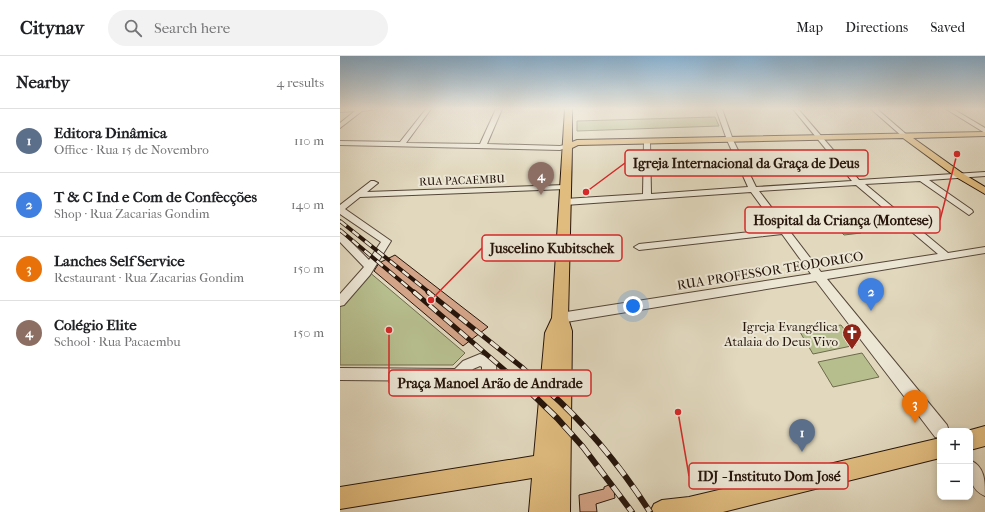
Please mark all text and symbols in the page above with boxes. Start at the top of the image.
search box [108,10,388,46]
text: Citynav [20,17,84,39]
icon: search [122,17,144,39]
text: Search here [154,19,230,37]
text: Map [796,19,823,36]
text: Directions [845,19,908,36]
text: Saved [930,19,965,36]
text: Nearby [16,72,70,92]
text: 4 results [277,75,324,90]
text: Editora Dinâmica [54,124,167,142]
text: 1 [27,133,31,148]
text: 110 m [294,133,324,148]
text: Office · Rua 15 de Novembro [54,142,209,157]
callout: Igreja Internacional da Graça de Deus [625,150,868,176]
text: Igreja Internacional da Graça de Deus [633,155,860,173]
pin: 4 [528,162,554,195]
street label: RUA PACAEMBU [419,172,506,188]
text: T & C Ind e Com de Confecções [54,188,257,206]
text: 2 [26,197,32,212]
text: 140 m [291,197,324,212]
text: Shop · Rua Zacarias Gondim [54,206,210,221]
callout: Hospital da Criança (Montese) [745,207,940,233]
text: Hospital da Criança (Montese) [753,212,933,230]
callout: Juscelino Kubitschek [482,235,622,261]
text: Juscelino Kubitschek [488,240,615,257]
street label: RUA PROFESSOR TEODORICO [676,248,864,293]
text: Lanches Self Service [54,252,185,270]
text: 3 [26,261,32,276]
text: 150 m [293,261,324,276]
text: Restaurant · Rua Zacarias Gondim [54,270,244,285]
pin: 2 [858,278,884,311]
your location [623,296,643,316]
text: Colégio Elite [54,316,137,334]
place label: Igreja Evangélica Atalaia do Deus Vivo [723,319,839,349]
church icon: Igreja Evangélica Atalaia do Deus Vivo [841,322,863,350]
text: 4 [25,325,33,340]
text: 150 m [293,325,324,340]
text: School · Rua Pacaembu [54,334,181,349]
callout: Praça Manoel Arão de Andrade [389,370,591,396]
text: Praça Manoel Arão de Andrade [397,375,583,393]
pin: 3 [902,390,928,423]
pin: 1 [789,419,815,452]
map controls [937,428,973,500]
button: + [937,428,973,464]
callout: IDJ - Instituto Dom José [689,463,848,489]
button: − [937,464,973,500]
text: IDJ - Instituto Dom José [697,468,841,485]

